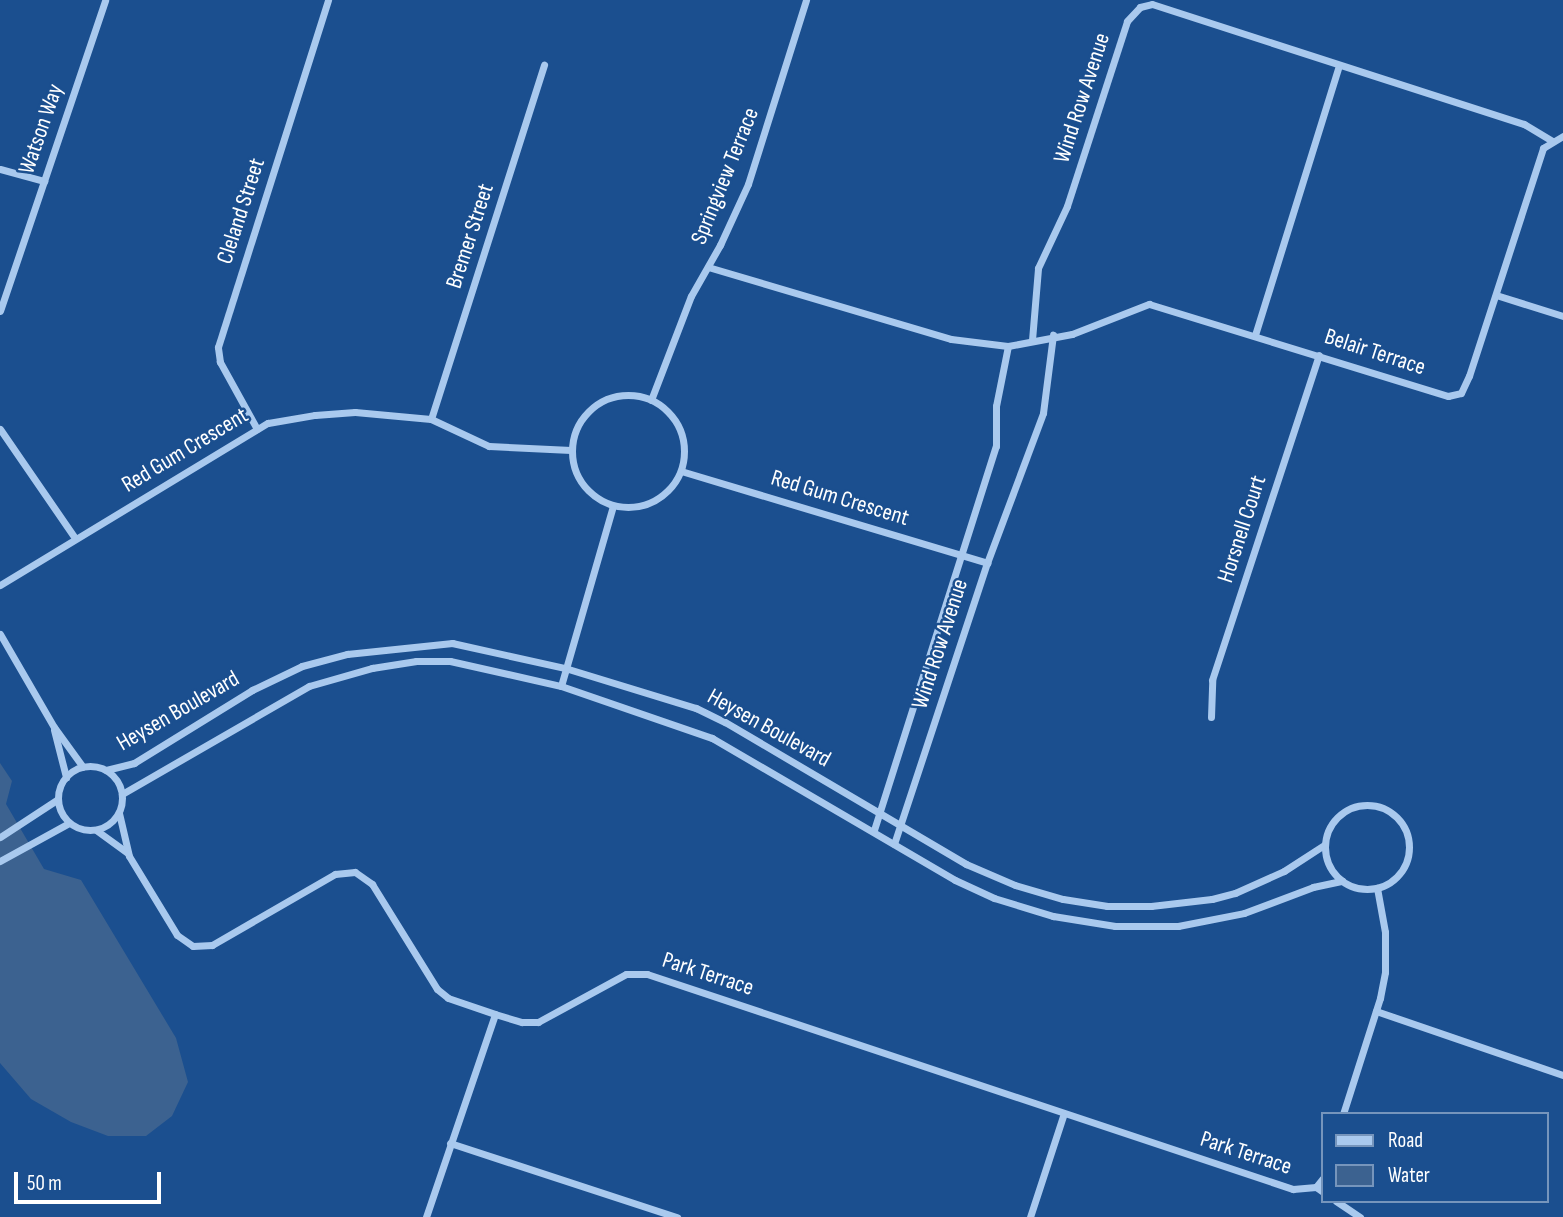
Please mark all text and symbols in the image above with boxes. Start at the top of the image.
street label: Wind Row Avenue [1048,30,1116,166]
street label: Watson Way [13,80,69,178]
street label: Springview Terrace [685,104,765,248]
street label: Cleland Street [211,155,271,267]
street label: Bremer Street [440,180,500,292]
street label: Belair Terrace [1321,323,1429,381]
street label: Red Gum Crescent [117,401,253,499]
street label: Red Gum Crescent [768,464,912,532]
street label: Horsnell Court [1212,472,1272,586]
street label: Wind Row Avenue [906,576,974,712]
street label: Heysen Boulevard [112,665,244,757]
street label: Heysen Boulevard [703,683,835,773]
street label: Park Terrace [659,946,757,1002]
legend [1322,1112,1549,1203]
street label: Park Terrace [1197,1125,1295,1181]
text: Road [1388,1128,1423,1153]
scale bar [18,1158,164,1202]
text: Water [1388,1163,1430,1188]
text: 50 m [27,1171,62,1196]

